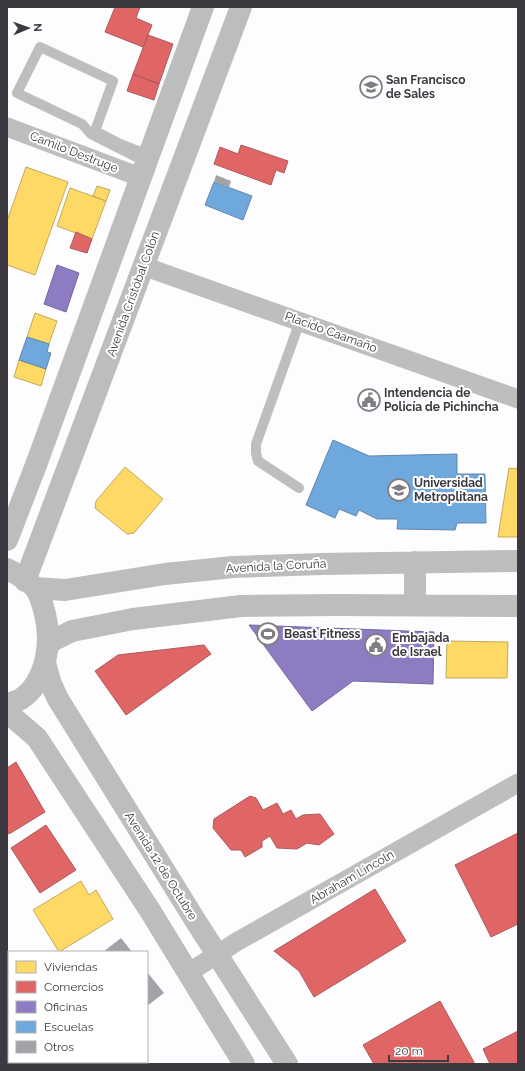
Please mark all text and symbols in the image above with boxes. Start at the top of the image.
north arrow [8,8,48,48]
text: N [31,23,44,32]
place label: San Francisco de Sales [386,73,465,101]
school or university icon: San Francisco de Sales [358,74,384,100]
street label: Camilo Destruge [28,129,120,175]
street label: Avenida Cristóbal Colón [104,229,162,359]
street label: Placido Caamaño [283,309,379,355]
place label: Intendencia de Policía de Pichincha [384,386,499,414]
public building icon: Intendencia de Policía de Pichincha [356,387,382,413]
place label: Universidad Metroplitana [414,476,488,504]
school or university icon: Universidad Metroplitana [386,477,412,503]
street label: Avenida la Coruña [225,556,327,576]
sports icon: Beast Fitness [255,621,281,647]
place label: Beast Fitness [284,627,361,641]
place label: Embajada de Israel [392,631,450,659]
public building icon: Embajada de Israel [363,632,389,658]
street label: Avenida 12 de Octubre [122,809,200,923]
street label: Abraham Lincoln [308,847,396,907]
legend [8,951,148,1063]
text: Viviendas [44,960,98,974]
text: Comercios [44,980,104,994]
text: Oficinas [44,1000,88,1014]
text: Escuelas [44,1020,94,1034]
scale bar [389,1037,448,1063]
text: Otros [44,1040,74,1054]
text: 20 m [395,1044,423,1058]

